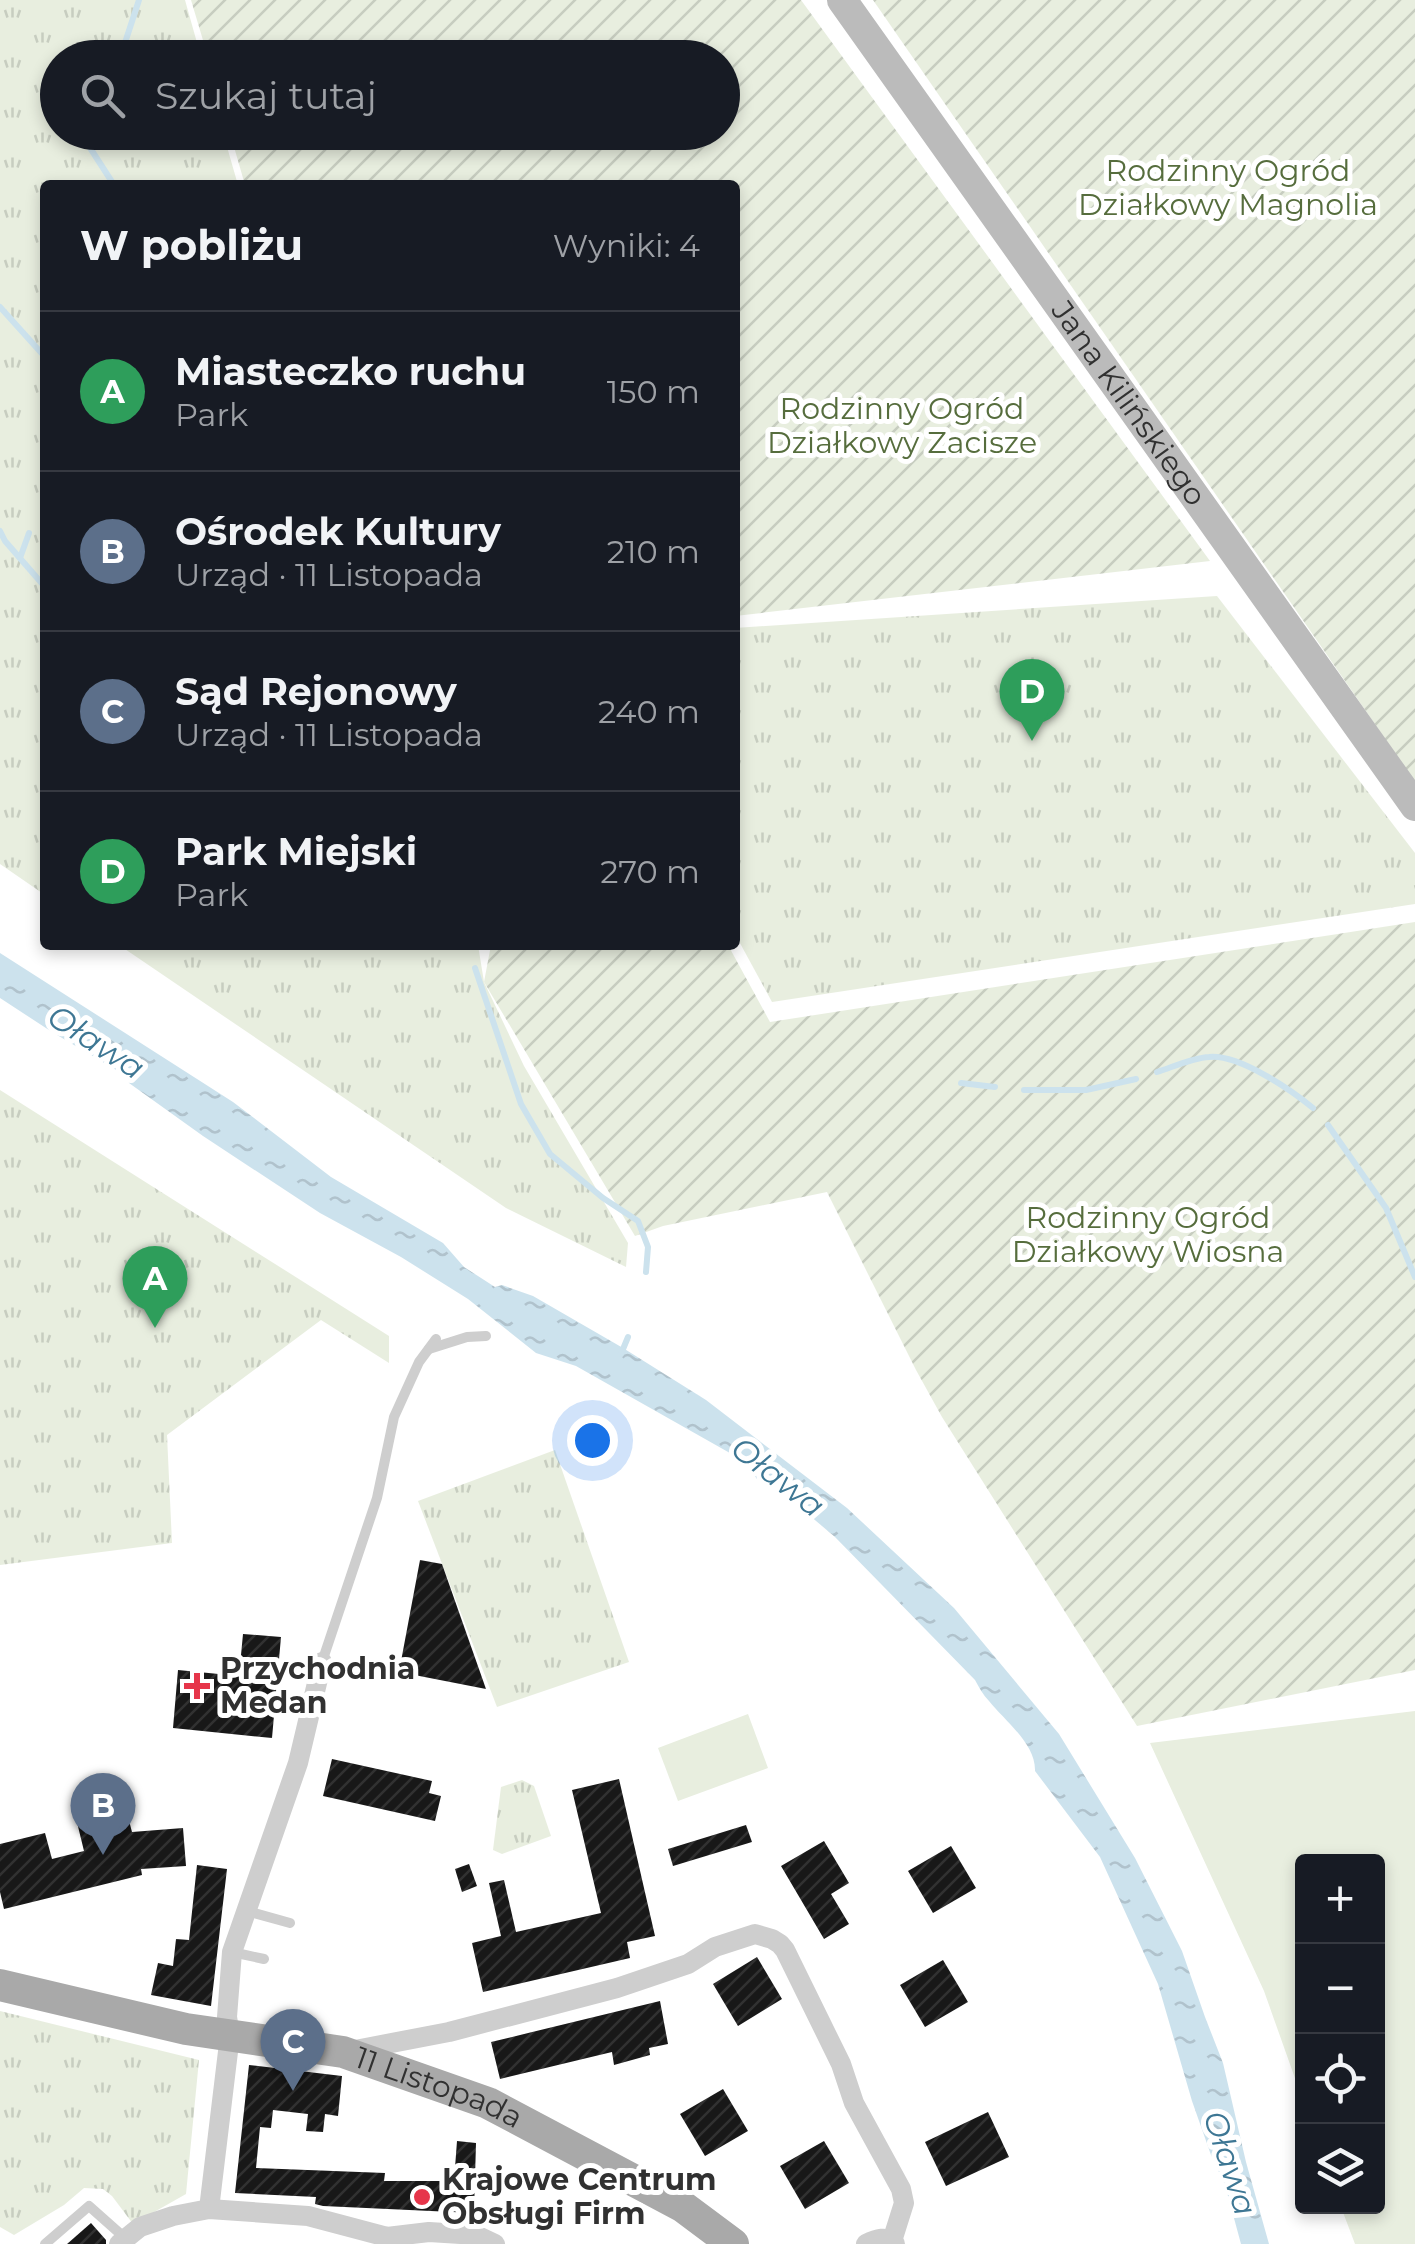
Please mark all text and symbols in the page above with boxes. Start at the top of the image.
search box [40,40,740,150]
icon: search [75,68,130,123]
text: Szukaj tutaj [155,72,377,119]
park label: Rodzinny Ogród Działkowy Magnolia [1078,152,1378,223]
text: W pobliżu [80,219,303,271]
text: Wyniki: 4 [553,226,700,265]
street label: Jana Kilińskiego [1043,293,1215,513]
text: Miasteczko ruchu [175,348,526,395]
text: A [100,372,125,411]
text: 150 m [607,372,700,411]
park label: Rodzinny Ogród Działkowy Zacisze [767,390,1037,461]
text: Park [175,395,248,434]
text: Ośrodek Kultury [175,508,501,555]
text: B [100,532,125,571]
text: 210 m [607,532,700,571]
text: Urząd · 11 Listopada [175,555,483,594]
pin: D [1000,658,1064,741]
text: Sąd Rejonowy [175,668,457,715]
text: C [101,692,124,731]
text: 240 m [598,692,700,731]
text: Urząd · 11 Listopada [175,715,483,754]
text: Park Miejski [175,828,417,875]
text: D [99,852,126,891]
text: 270 m [600,852,700,891]
text: Park [175,875,248,914]
water label: Oława [41,996,152,1087]
park label: Rodzinny Ogród Działkowy Wiosna [1012,1199,1284,1270]
pin: A [122,1246,188,1328]
your location [567,1415,618,1466]
water label: Oława [724,1428,833,1525]
place label: Przychodnia Medan [220,1650,415,1721]
marker: Przychodnia Medan [184,1673,210,1699]
pin: B [70,1772,136,1855]
map controls [1295,1854,1385,2214]
button: + [1295,1854,1385,1944]
button: − [1295,1944,1385,2034]
pin: C [260,2008,326,2091]
button: locate [1295,2034,1385,2124]
street label: 11 Listopada [350,2039,529,2136]
water label: Oława [1195,2106,1266,2220]
button: layers [1295,2124,1385,2214]
place label: Krajowe Centrum Obsługi Firm [442,2161,717,2232]
marker: Krajowe Centrum Obsługi Firm [411,2186,433,2208]

